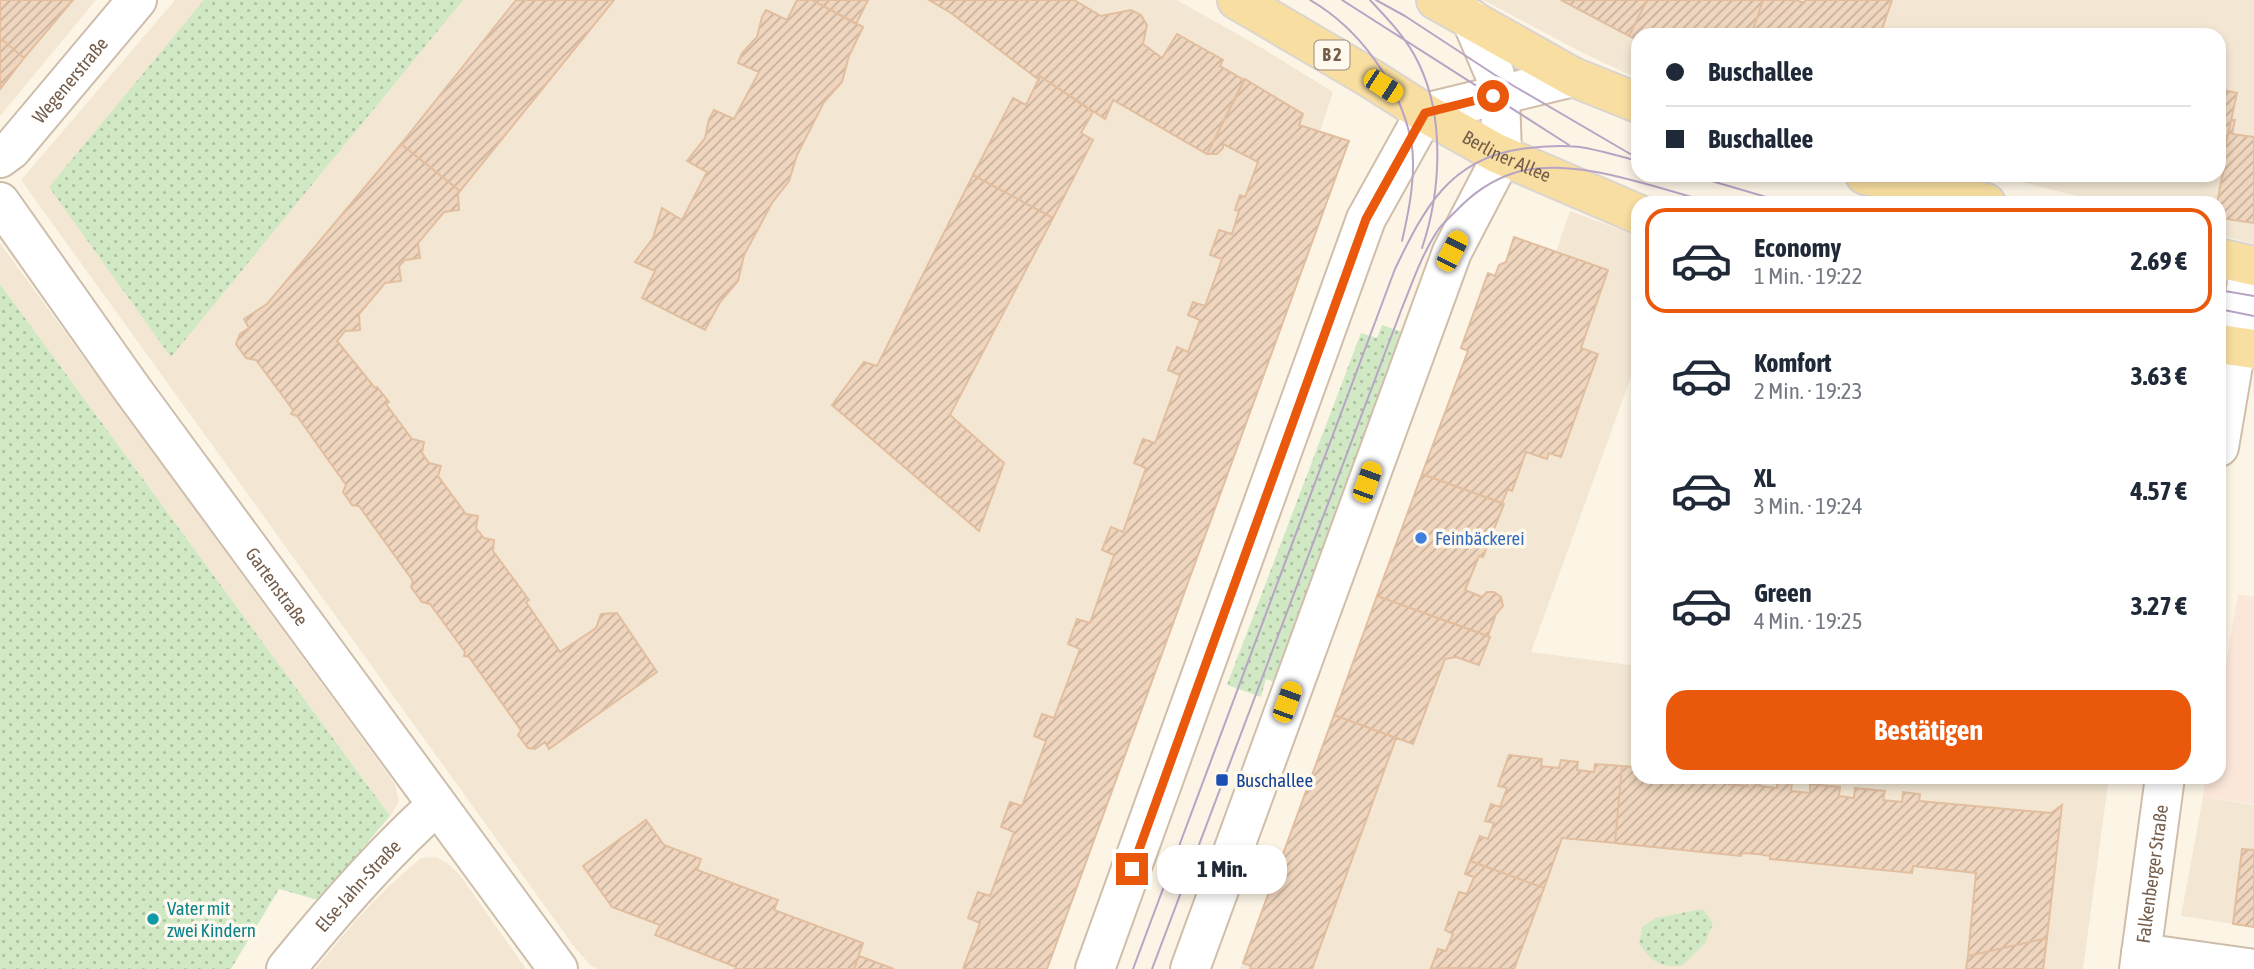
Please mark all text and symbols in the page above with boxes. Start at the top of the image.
street label: Wegenerstraße [27,33,112,128]
road number: B 2 [1314,40,1350,70]
text: Buschallee [1708,57,1813,87]
car [1360,66,1407,106]
route start [1477,80,1509,112]
text: Buschallee [1708,124,1813,154]
street label: Berliner Allee [1459,126,1554,186]
car [1434,228,1471,274]
icon: car [1670,229,1733,292]
text: Economy [1754,233,1841,263]
text: 2.69 € [2130,246,2187,276]
text: 1 Min. · 19:22 [1754,263,1862,289]
icon: car [1670,344,1733,407]
text: Komfort [1754,348,1831,378]
text: 3.63 € [2130,361,2187,391]
text: 2 Min. · 19:23 [1754,378,1862,404]
car [1350,459,1385,505]
icon: car [1670,459,1733,522]
text: XL [1754,463,1776,493]
text: 4.57 € [2130,476,2187,506]
text: 3 Min. · 19:24 [1754,493,1862,519]
place label: Feinbäckerei [1435,527,1525,549]
marker: Feinbäckerei [1413,530,1429,546]
street label: Gartenstraße [241,543,313,630]
icon: car [1670,574,1733,637]
text: Green [1754,578,1812,608]
text: 3.27 € [2130,591,2187,621]
text: 4 Min. · 19:25 [1754,608,1862,634]
car [1270,679,1305,725]
button: Bestätigen [1666,690,2191,770]
place label: Buschallee [1236,769,1313,791]
marker: Buschallee [1214,772,1230,788]
street label: Falkenberger Straße [2132,803,2172,944]
street label: Else-Jahn-Straße [310,835,405,936]
callout: 1 Min. [1156,844,1286,894]
route end [1116,853,1148,885]
text: 1 Min. [1197,856,1247,882]
place label: Vater mit zwei Kindern [167,897,256,941]
marker: Vater mit zwei Kindern [145,911,161,927]

